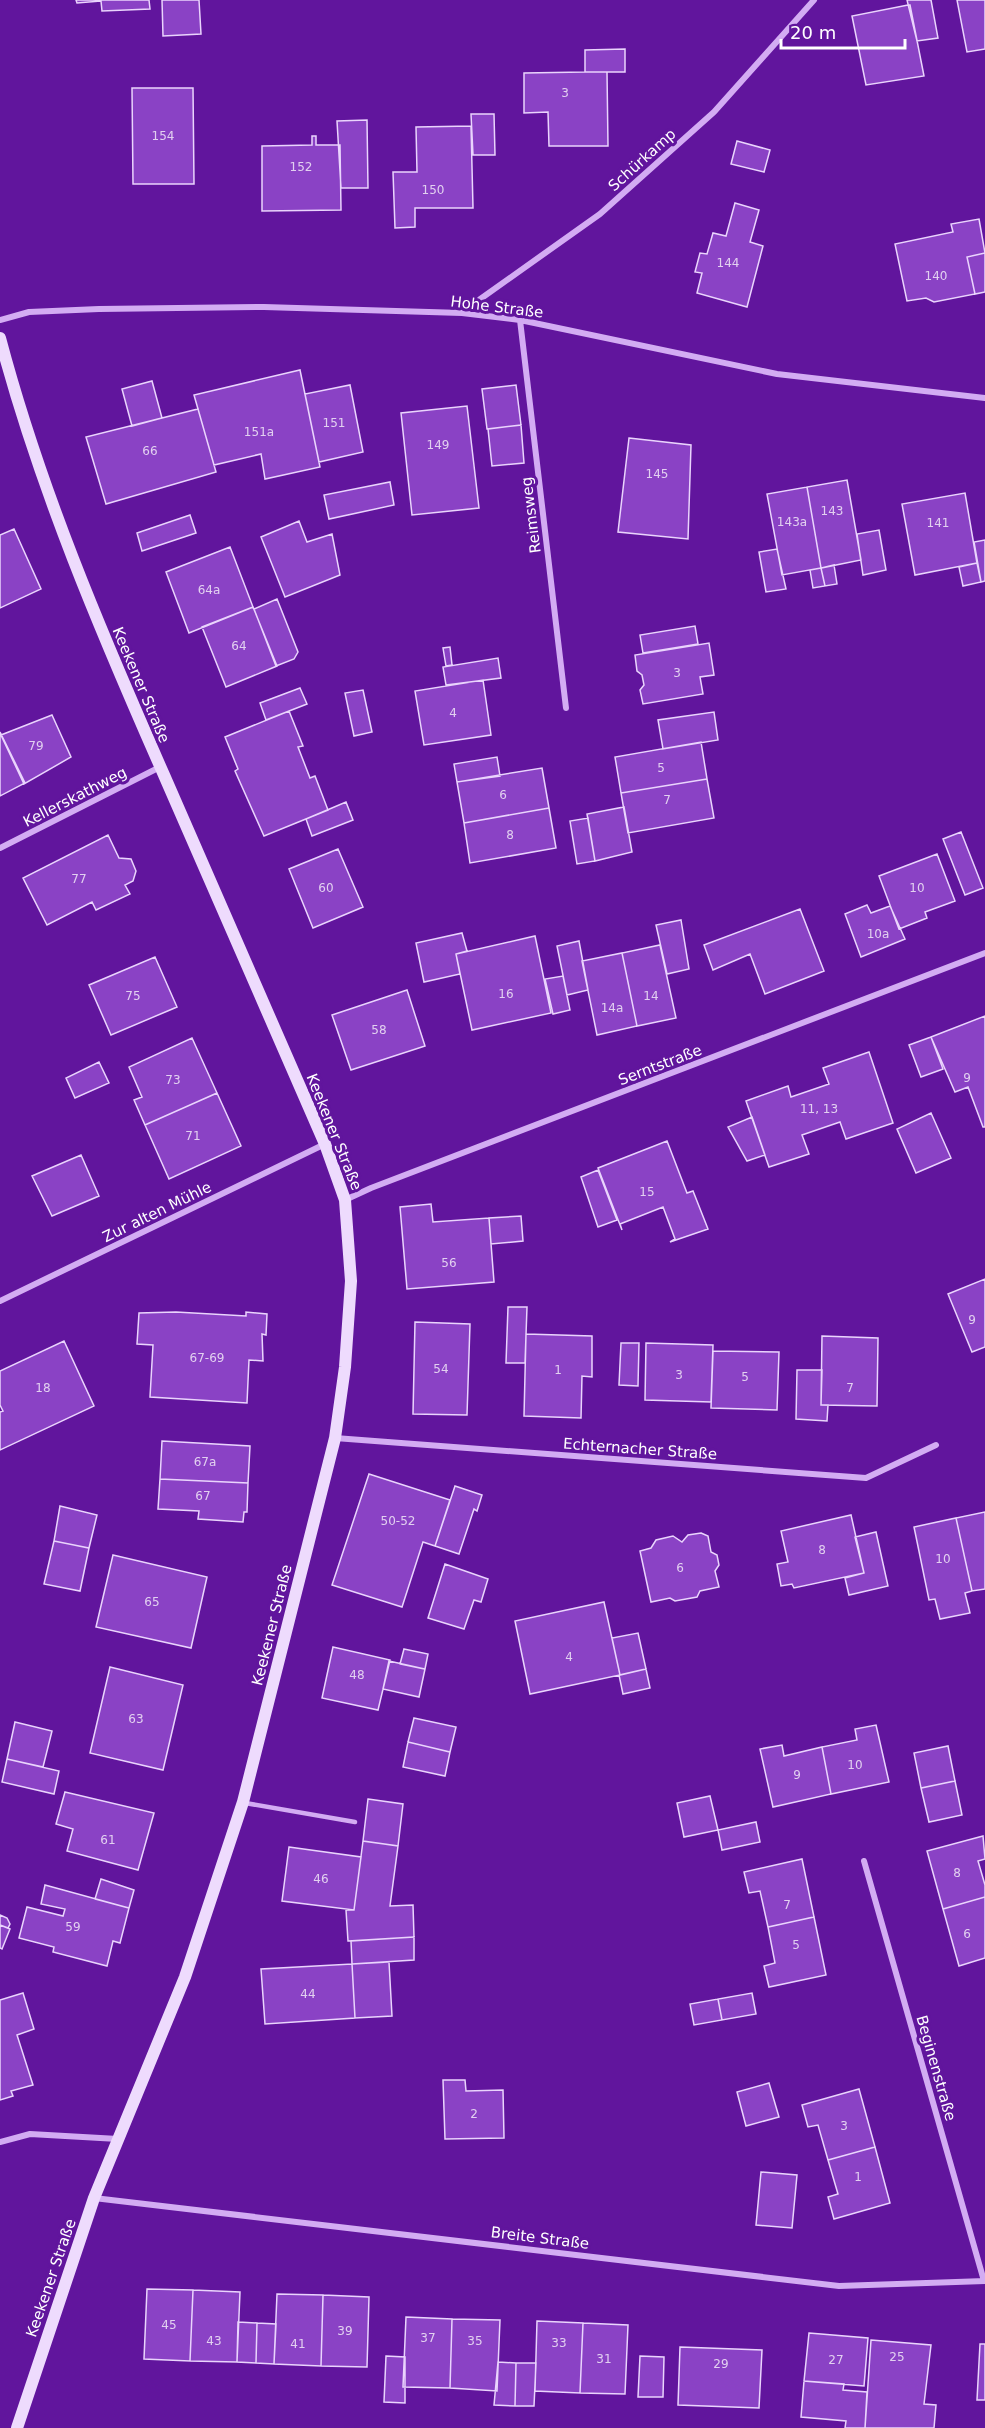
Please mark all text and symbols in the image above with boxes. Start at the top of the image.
scale bar [781,12,906,50]
text: 20 m [790,22,836,43]
house number: 3 [561,86,569,100]
street label: Schürkamp [605,125,679,195]
house number: 154 [152,129,174,143]
house number: 152 [290,160,312,174]
house number: 150 [422,183,444,197]
house number: 144 [717,256,739,270]
house number: 140 [925,269,947,283]
street label: Hohe Straße [450,292,544,322]
house number: 151 [323,416,345,430]
house number: 151a [244,425,274,439]
house number: 149 [427,438,449,452]
house number: 66 [142,444,158,458]
house number: 145 [646,467,668,481]
street label: Reimsweg [517,476,545,554]
house number: 143 [821,504,843,518]
house number: 143a [777,515,807,529]
house number: 141 [927,516,949,530]
house number: 64a [198,583,220,597]
street label: Keekener Straße [108,624,174,746]
house number: 64 [231,639,247,653]
house number: 3 [673,666,681,680]
house number: 4 [449,706,457,720]
house number: 79 [28,739,44,753]
house number: 5 [657,761,665,775]
street label: Kellerskathweg [20,763,130,831]
house number: 6 [499,788,507,802]
house number: 7 [663,793,671,807]
house number: 8 [506,828,514,842]
house number: 77 [71,872,87,886]
house number: 60 [318,881,334,895]
house number: 10 [909,881,925,895]
house number: 10a [867,927,889,941]
house number: 16 [498,987,514,1001]
house number: 75 [125,989,141,1003]
house number: 14 [643,989,659,1003]
house number: 14a [601,1001,623,1015]
house number: 58 [371,1023,387,1037]
street label: Serntstraße [616,1041,704,1089]
street label: Keekener Straße [302,1071,366,1193]
house number: 9 [963,1071,971,1085]
house number: 73 [165,1073,181,1087]
house number: 11, 13 [800,1102,838,1116]
house number: 71 [185,1129,201,1143]
street label: Zur alten Mühle [100,1178,214,1246]
house number: 15 [639,1185,655,1199]
house number: 56 [441,1256,457,1270]
house number: 9 [968,1313,976,1327]
house number: 67-69 [190,1351,224,1365]
house number: 54 [433,1362,449,1376]
house number: 1 [554,1363,562,1377]
house number: 3 [675,1368,683,1382]
house number: 5 [741,1370,749,1384]
house number: 18 [35,1381,51,1395]
house number: 7 [846,1381,854,1395]
street label: Echternacher Straße [562,1435,718,1463]
house number: 67a [194,1455,216,1469]
house number: 67 [195,1489,211,1503]
house number: 50-52 [381,1514,415,1528]
house number: 8 [818,1543,826,1557]
house number: 10 [935,1552,951,1566]
house number: 6 [676,1561,684,1575]
street label: Keekener Straße [248,1563,296,1687]
house number: 65 [144,1595,160,1609]
house number: 4 [565,1650,573,1664]
house number: 48 [349,1668,365,1682]
house number: 63 [128,1712,144,1726]
house number: 10 [847,1758,863,1772]
house number: 9 [793,1768,801,1782]
house number: 61 [100,1833,116,1847]
house number: 8 [953,1866,961,1880]
house number: 46 [313,1872,329,1886]
house number: 7 [783,1898,791,1912]
house number: 59 [65,1920,81,1934]
house number: 6 [963,1927,971,1941]
house number: 5 [792,1938,800,1952]
house number: 44 [300,1987,316,2001]
street label: Beginenstraße [912,2013,960,2123]
house number: 2 [470,2107,478,2121]
house number: 3 [840,2119,848,2133]
house number: 1 [854,2170,862,2184]
street label: Keekener Straße [22,2216,80,2340]
street label: Breite Straße [490,2223,590,2253]
house number: 45 [161,2318,177,2332]
house number: 39 [337,2324,353,2338]
house number: 37 [420,2331,436,2345]
house number: 43 [206,2334,222,2348]
house number: 35 [467,2334,483,2348]
house number: 33 [551,2336,567,2350]
house number: 41 [290,2337,306,2351]
house number: 25 [889,2350,905,2364]
house number: 31 [596,2352,612,2366]
house number: 27 [828,2353,844,2367]
house number: 29 [713,2357,729,2371]

